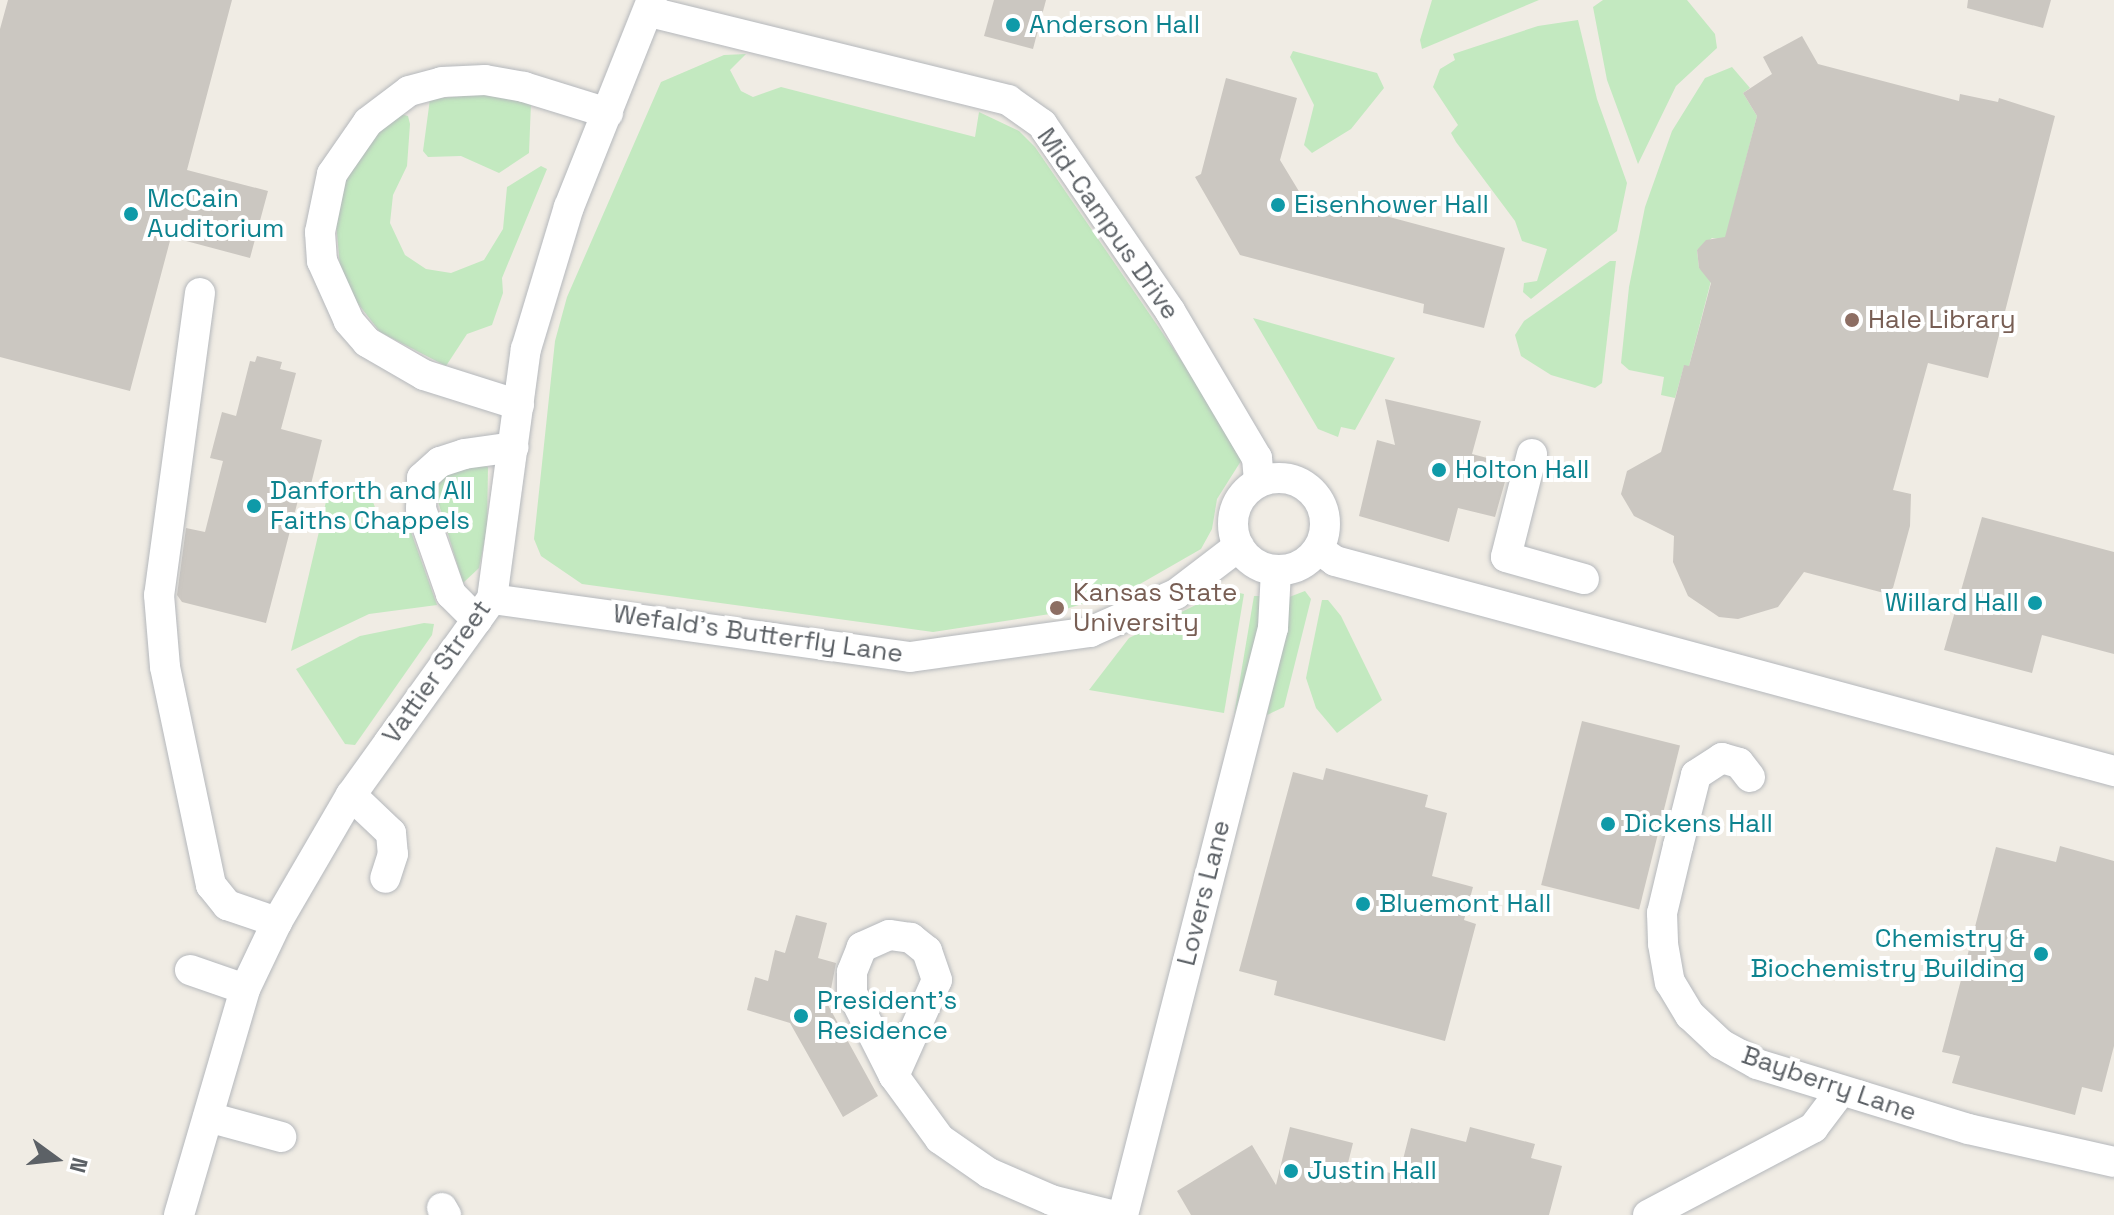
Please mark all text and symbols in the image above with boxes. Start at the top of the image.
place label: Anderson Hall [1029,9,1200,41]
marker: Anderson Hall [1004,16,1022,34]
street label: Mid-Campus Drive [1030,122,1186,326]
place label: McCain Auditorium [147,183,284,244]
place label: Eisenhower Hall [1294,189,1489,221]
marker: Eisenhower Hall [1269,196,1287,214]
marker: McCain Auditorium [122,205,140,223]
place label: Hale Library [1868,304,2016,336]
marker: Hale Library [1843,311,1861,329]
place label: Holton Hall [1455,454,1589,486]
marker: Holton Hall [1430,461,1448,479]
place label: Danforth and All Faiths Chappels [270,475,473,536]
marker: Danforth and All Faiths Chappels [245,497,263,515]
place label: Kansas State University [1073,577,1237,638]
place label: Willard Hall [1885,587,2019,619]
street label: Vattier Street [376,594,498,750]
marker: Willard Hall [2026,594,2044,612]
street label: Wefald's Butterfly Lane [611,598,905,670]
marker: Kansas State University [1048,599,1066,617]
place label: Dickens Hall [1624,808,1773,840]
marker: Dickens Hall [1599,815,1617,833]
street label: Lovers Lane [1171,817,1237,969]
place label: Bluemont Hall [1379,888,1551,920]
marker: Bluemont Hall [1354,895,1372,913]
place label: Chemistry & Biochemistry Building [1750,923,2025,984]
marker: Chemistry & Biochemistry Building [2032,945,2050,963]
place label: President's Residence [817,985,957,1046]
marker: President's Residence [792,1007,810,1025]
street label: Bayberry Lane [1738,1040,1920,1128]
north arrow [16,1119,96,1199]
text: N [64,1154,95,1176]
place label: Justin Hall [1307,1155,1437,1187]
marker: Justin Hall [1282,1162,1300,1180]

